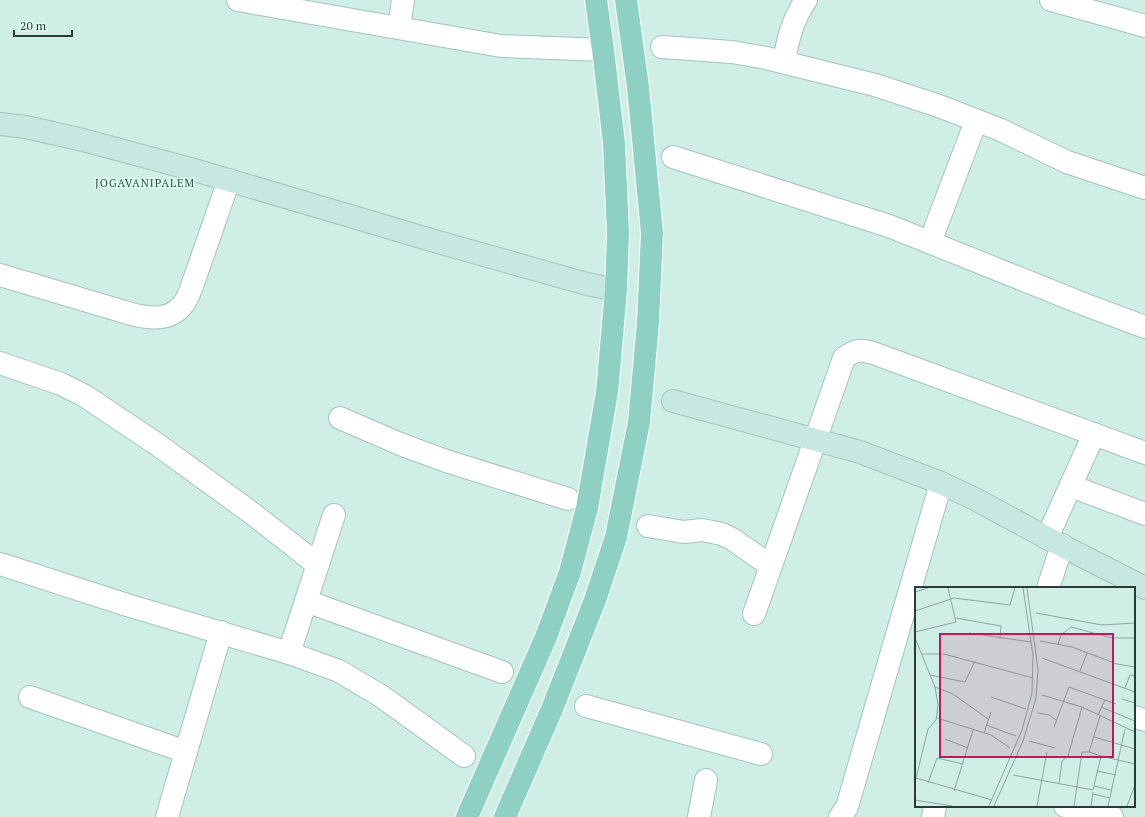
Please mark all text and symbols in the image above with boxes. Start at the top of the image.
scale bar [14,12,72,38]
text: 20 m [20,18,47,33]
district label: JOGAVANIPALEM [95,176,195,190]
inset map [915,587,1135,807]

